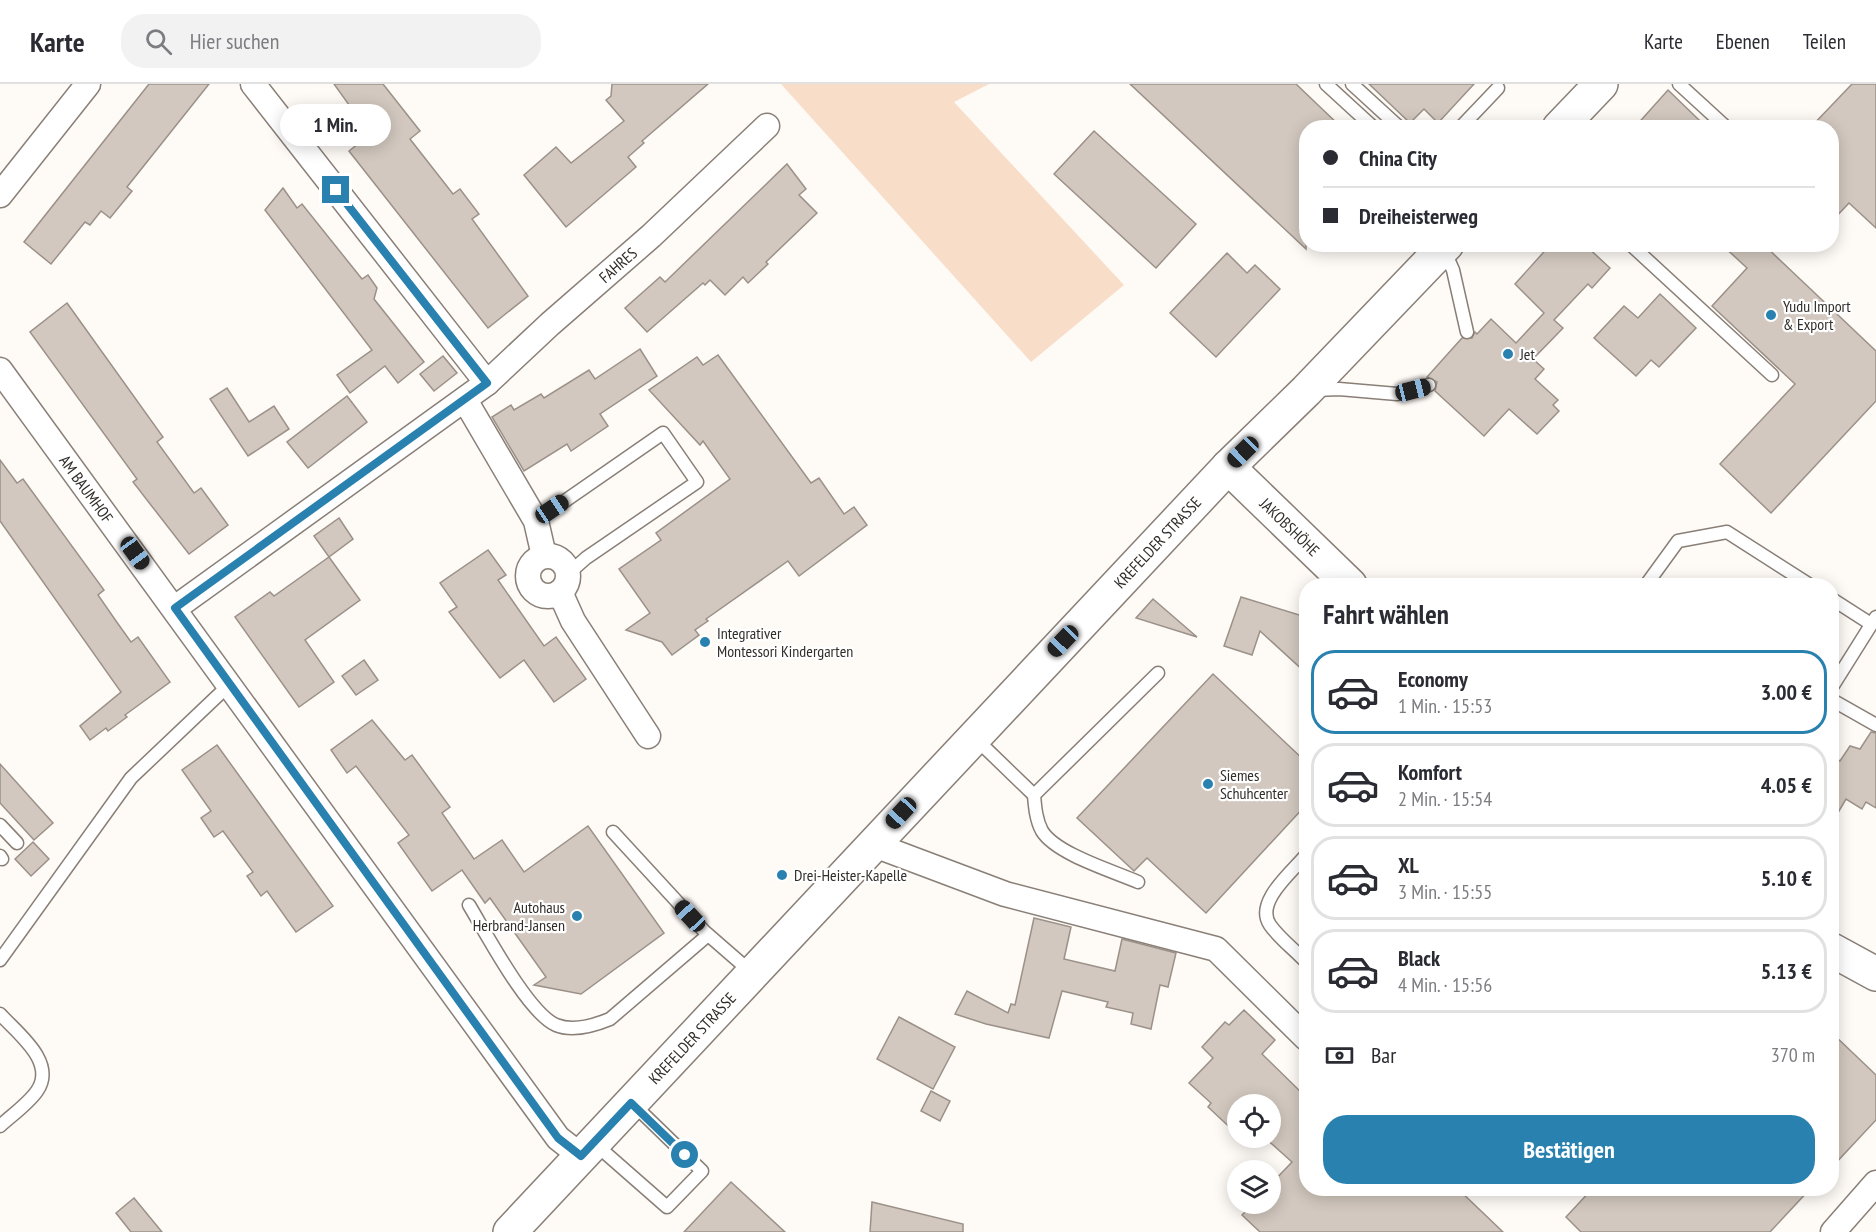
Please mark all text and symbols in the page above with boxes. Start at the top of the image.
search box [121,14,541,68]
text: Karte [30,23,85,60]
icon: search [142,25,175,58]
text: Hier suchen [190,27,279,55]
text: Karte [1644,28,1683,55]
text: Ebenen [1716,28,1770,55]
text: Teilen [1803,28,1846,55]
callout: 1 Min. [280,103,392,145]
text: 1 Min. [313,112,358,138]
text: China City [1359,144,1437,172]
route end [322,176,349,203]
text: Dreiheisterweg [1359,202,1478,230]
street label: FAHRES [595,243,641,287]
place label: Yudu Import & Export [1783,296,1851,334]
marker: Yudu Import & Export [1764,308,1778,322]
place label: Jet [1519,344,1535,364]
marker: Jet [1501,347,1515,361]
car [1393,377,1433,403]
car [1224,433,1262,471]
street label: AM BAUMHOF [55,451,118,527]
car [532,491,572,527]
street label: KREFELDER STRASSE [1110,492,1205,592]
street label: JAKOBSHÖHE [1255,493,1324,560]
car [117,533,153,573]
text: Fahrt wählen [1323,597,1449,631]
car [1044,622,1082,660]
place label: Integrativer Montessori Kindergarten [717,623,853,661]
marker: Integrativer Montessori Kindergarten [698,635,712,649]
icon: car [1326,665,1380,719]
text: Economy [1398,665,1468,693]
text: 3.00 € [1761,678,1812,706]
text: 1 Min. · 15:53 [1398,693,1492,719]
icon: car [1326,758,1380,812]
text: Komfort [1398,758,1462,786]
place label: Siemes Schuhcenter [1220,765,1289,803]
text: 4.05 € [1761,771,1812,799]
marker: Siemes Schuhcenter [1201,777,1215,791]
text: 2 Min. · 15:54 [1398,786,1492,812]
car [882,794,920,832]
icon: car [1326,851,1380,905]
text: XL [1398,851,1419,879]
text: 5.10 € [1761,864,1812,892]
place label: Drei-Heister-Kapelle [794,865,907,885]
marker: Drei-Heister-Kapelle [775,868,789,882]
text: 3 Min. · 15:55 [1398,879,1492,905]
place label: Autohaus Herbrand-Jansen [473,897,565,935]
car [671,897,709,935]
marker: Autohaus Herbrand-Jansen [570,909,584,923]
icon: car [1326,944,1380,998]
text: Black [1398,944,1440,972]
text: 5.13 € [1761,957,1812,985]
text: 4 Min. · 15:56 [1398,972,1492,998]
street label: KREFELDER STRASSE [644,988,740,1088]
icon: cash [1323,1039,1356,1072]
text: Bar [1371,1041,1396,1069]
text: 370 m [1771,1042,1815,1068]
map controls [1227,1094,1281,1214]
button: locate [1227,1094,1281,1148]
button: Bestätigen [1323,1115,1815,1184]
route start [671,1141,698,1168]
button: layers [1227,1160,1281,1214]

